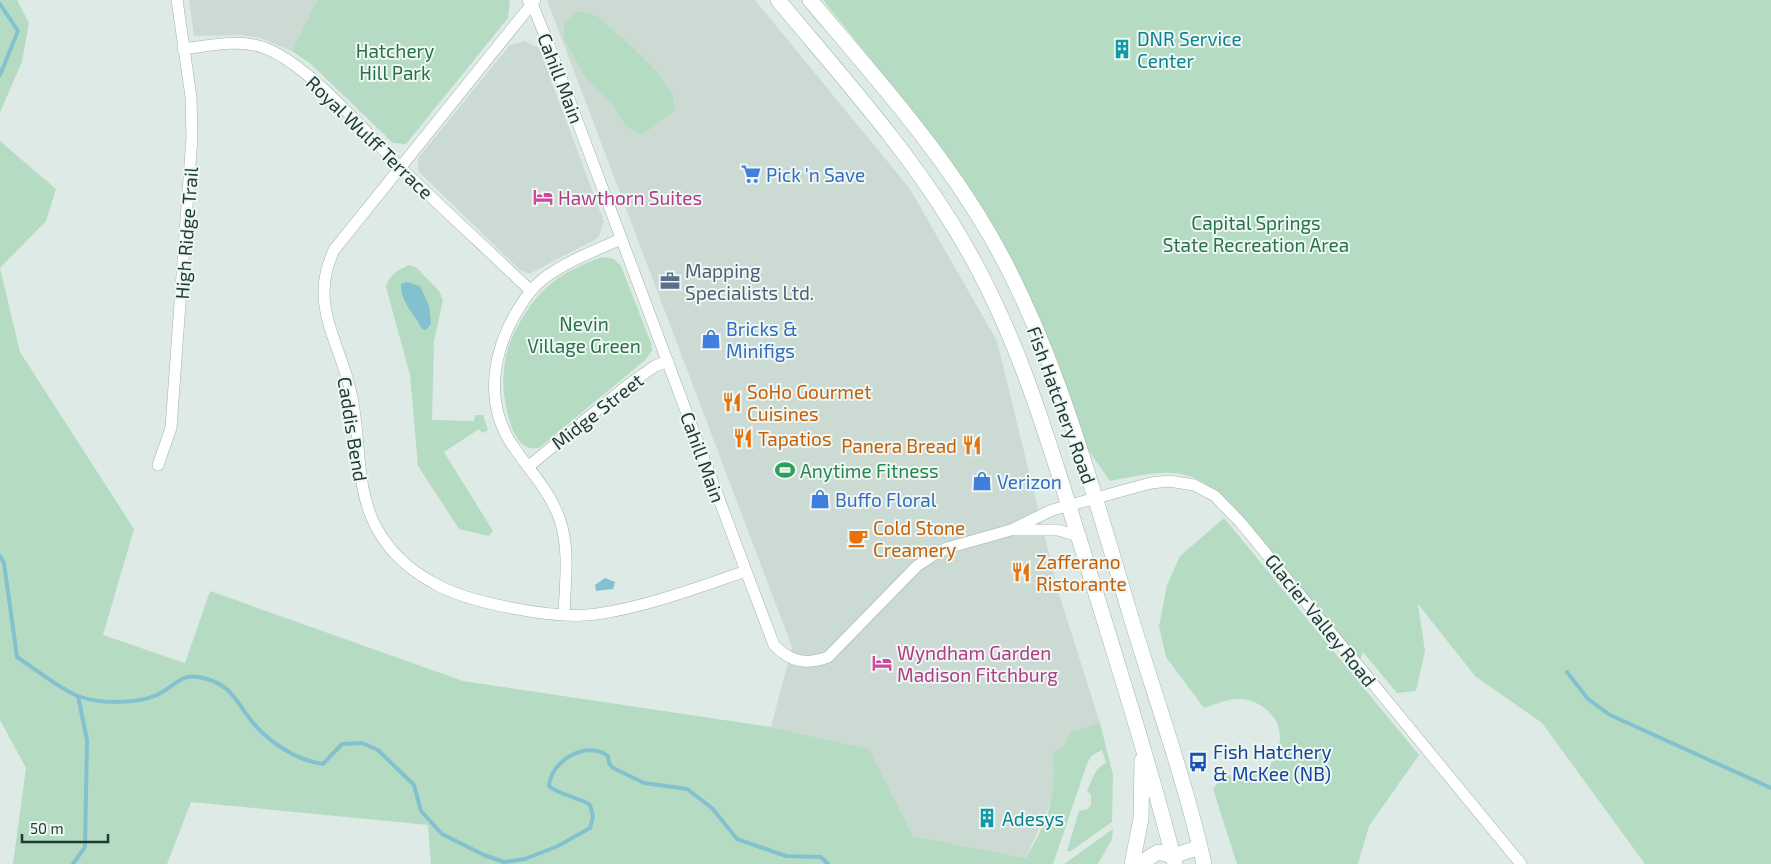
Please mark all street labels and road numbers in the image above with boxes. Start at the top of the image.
street label: Cahill Main [533,30,589,126]
street label: Royal Wulff Terrace [302,71,438,203]
street label: High Ridge Trail [170,166,202,300]
street label: Fish Hatchery Road [1023,323,1101,487]
street label: Midge Street [547,368,647,454]
street label: Caddis Bend [333,375,373,483]
street label: Cahill Main [676,408,730,506]
street label: Glacier Valley Road [1261,549,1381,691]

